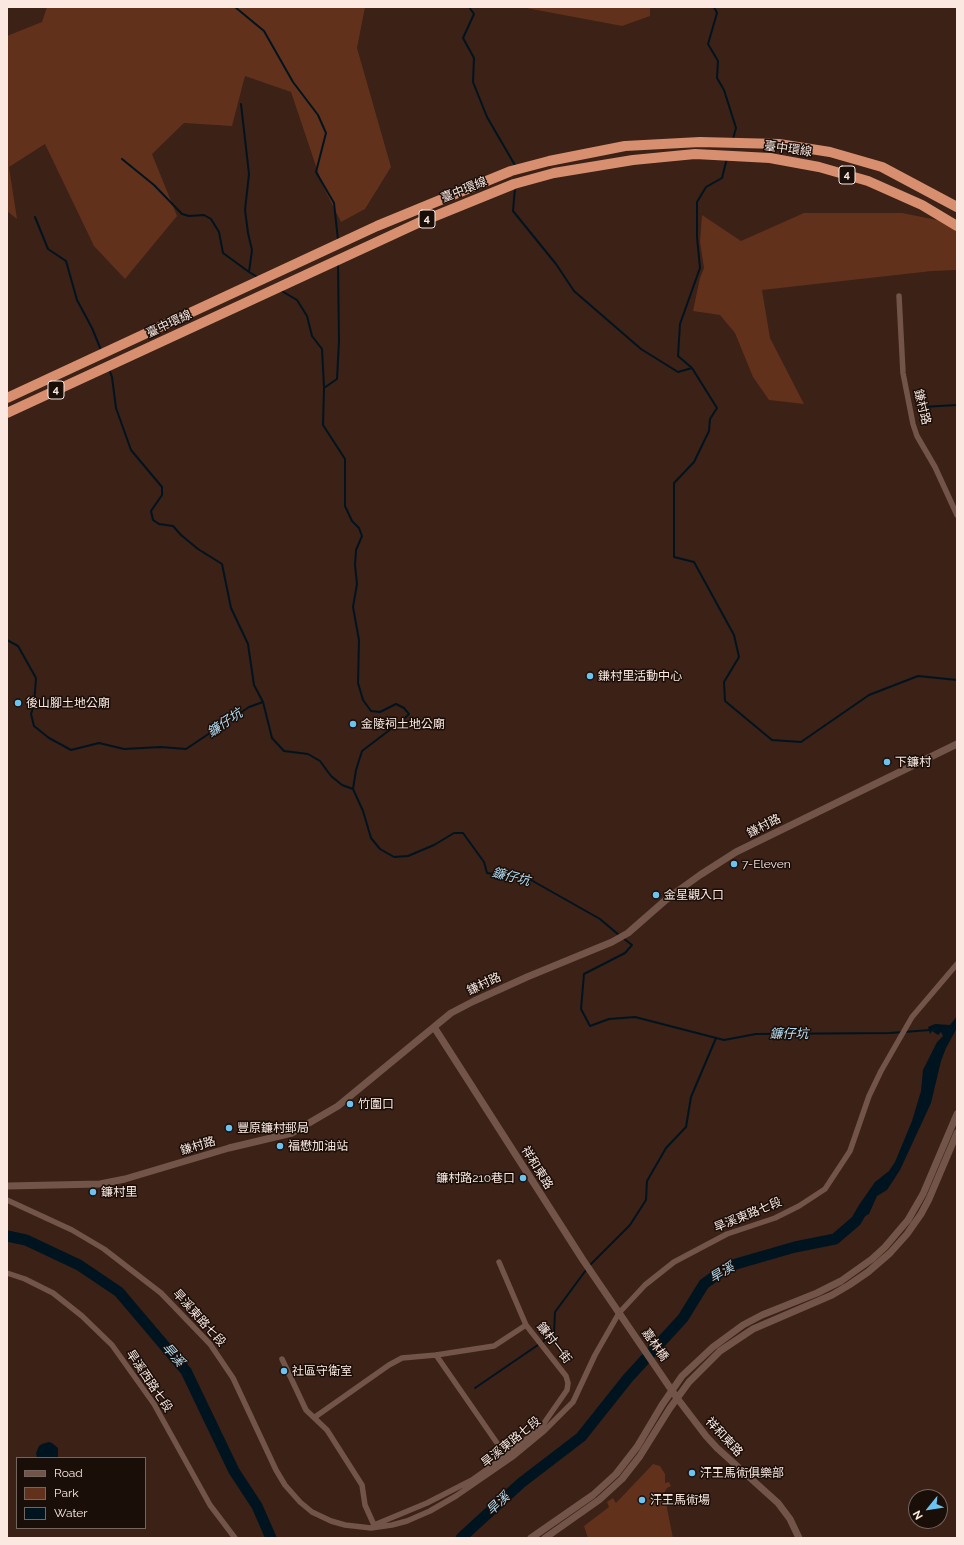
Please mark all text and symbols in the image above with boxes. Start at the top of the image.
street label: 臺中環線 [763,139,813,159]
road number: 4 [839,166,855,184]
street label: 臺中環線 [439,174,489,206]
road number: 4 [419,210,435,228]
street label: 臺中環線 [144,307,194,341]
road number: 4 [48,381,64,399]
street label: 鎌村路 [911,388,933,426]
place label: 鎌村里活動中心 [598,669,682,683]
marker: 鎌村里活動中心 [585,671,595,681]
place label: 後山腳土地公廟 [26,696,110,710]
marker: 後山腳土地公廟 [13,698,23,708]
water label: 鐮仔坑 [204,706,246,740]
place label: 金陵祠土地公廟 [361,717,445,731]
marker: 金陵祠土地公廟 [348,719,358,729]
place label: 下鐮村 [895,755,931,769]
marker: 下鐮村 [882,757,892,767]
street label: 鎌村路 [745,811,783,841]
place label: 7-Eleven [742,857,791,871]
marker: 7-Eleven [729,859,739,869]
water label: 鐮仔坑 [490,865,532,889]
place label: 金星觀入口 [664,888,724,902]
marker: 金星觀入口 [651,890,661,900]
street label: 鎌村路 [465,970,503,998]
water label: 鐮仔坑 [770,1026,808,1042]
place label: 竹圍口 [358,1097,394,1111]
marker: 竹圍口 [345,1099,355,1109]
place label: 豐原鐮村郵局 [237,1121,309,1135]
marker: 豐原鐮村郵局 [224,1123,234,1133]
street label: 鎌村路 [179,1134,217,1158]
place label: 福懋加油站 [288,1139,348,1153]
marker: 福懋加油站 [275,1141,285,1151]
street label: 祥和東路 [518,1144,556,1192]
place label: 鐮村路210巷口 [436,1171,515,1185]
marker: 鐮村路210巷口 [518,1173,528,1183]
place label: 鐮村里 [101,1185,137,1199]
marker: 鐮村里 [88,1187,98,1197]
street label: 旱溪東路七段 [712,1195,784,1235]
water label: 旱溪 [707,1260,737,1286]
street label: 旱溪東路七段 [170,1286,228,1350]
street label: 鐮村一街 [534,1320,574,1366]
street label: 嘉林橋 [639,1326,671,1364]
water label: 旱溪 [159,1340,187,1370]
street label: 旱溪西路七段 [123,1347,175,1415]
place label: 社區守衛室 [292,1364,352,1378]
marker: 社區守衛室 [279,1366,289,1376]
street label: 旱溪東路七段 [478,1414,544,1470]
street label: 祥和東路 [702,1415,746,1459]
legend [16,1457,146,1529]
text: Road [54,1466,83,1480]
place label: 汗王馬術俱樂部 [700,1466,784,1480]
marker: 汗王馬術俱樂部 [687,1468,697,1478]
text: Park [54,1486,79,1500]
water label: 旱溪 [483,1489,513,1519]
north arrow [908,1489,948,1529]
place label: 汗王馬術場 [650,1493,710,1507]
marker: 汗王馬術場 [637,1495,647,1505]
text: Water [54,1506,88,1520]
text: N [910,1508,926,1522]

